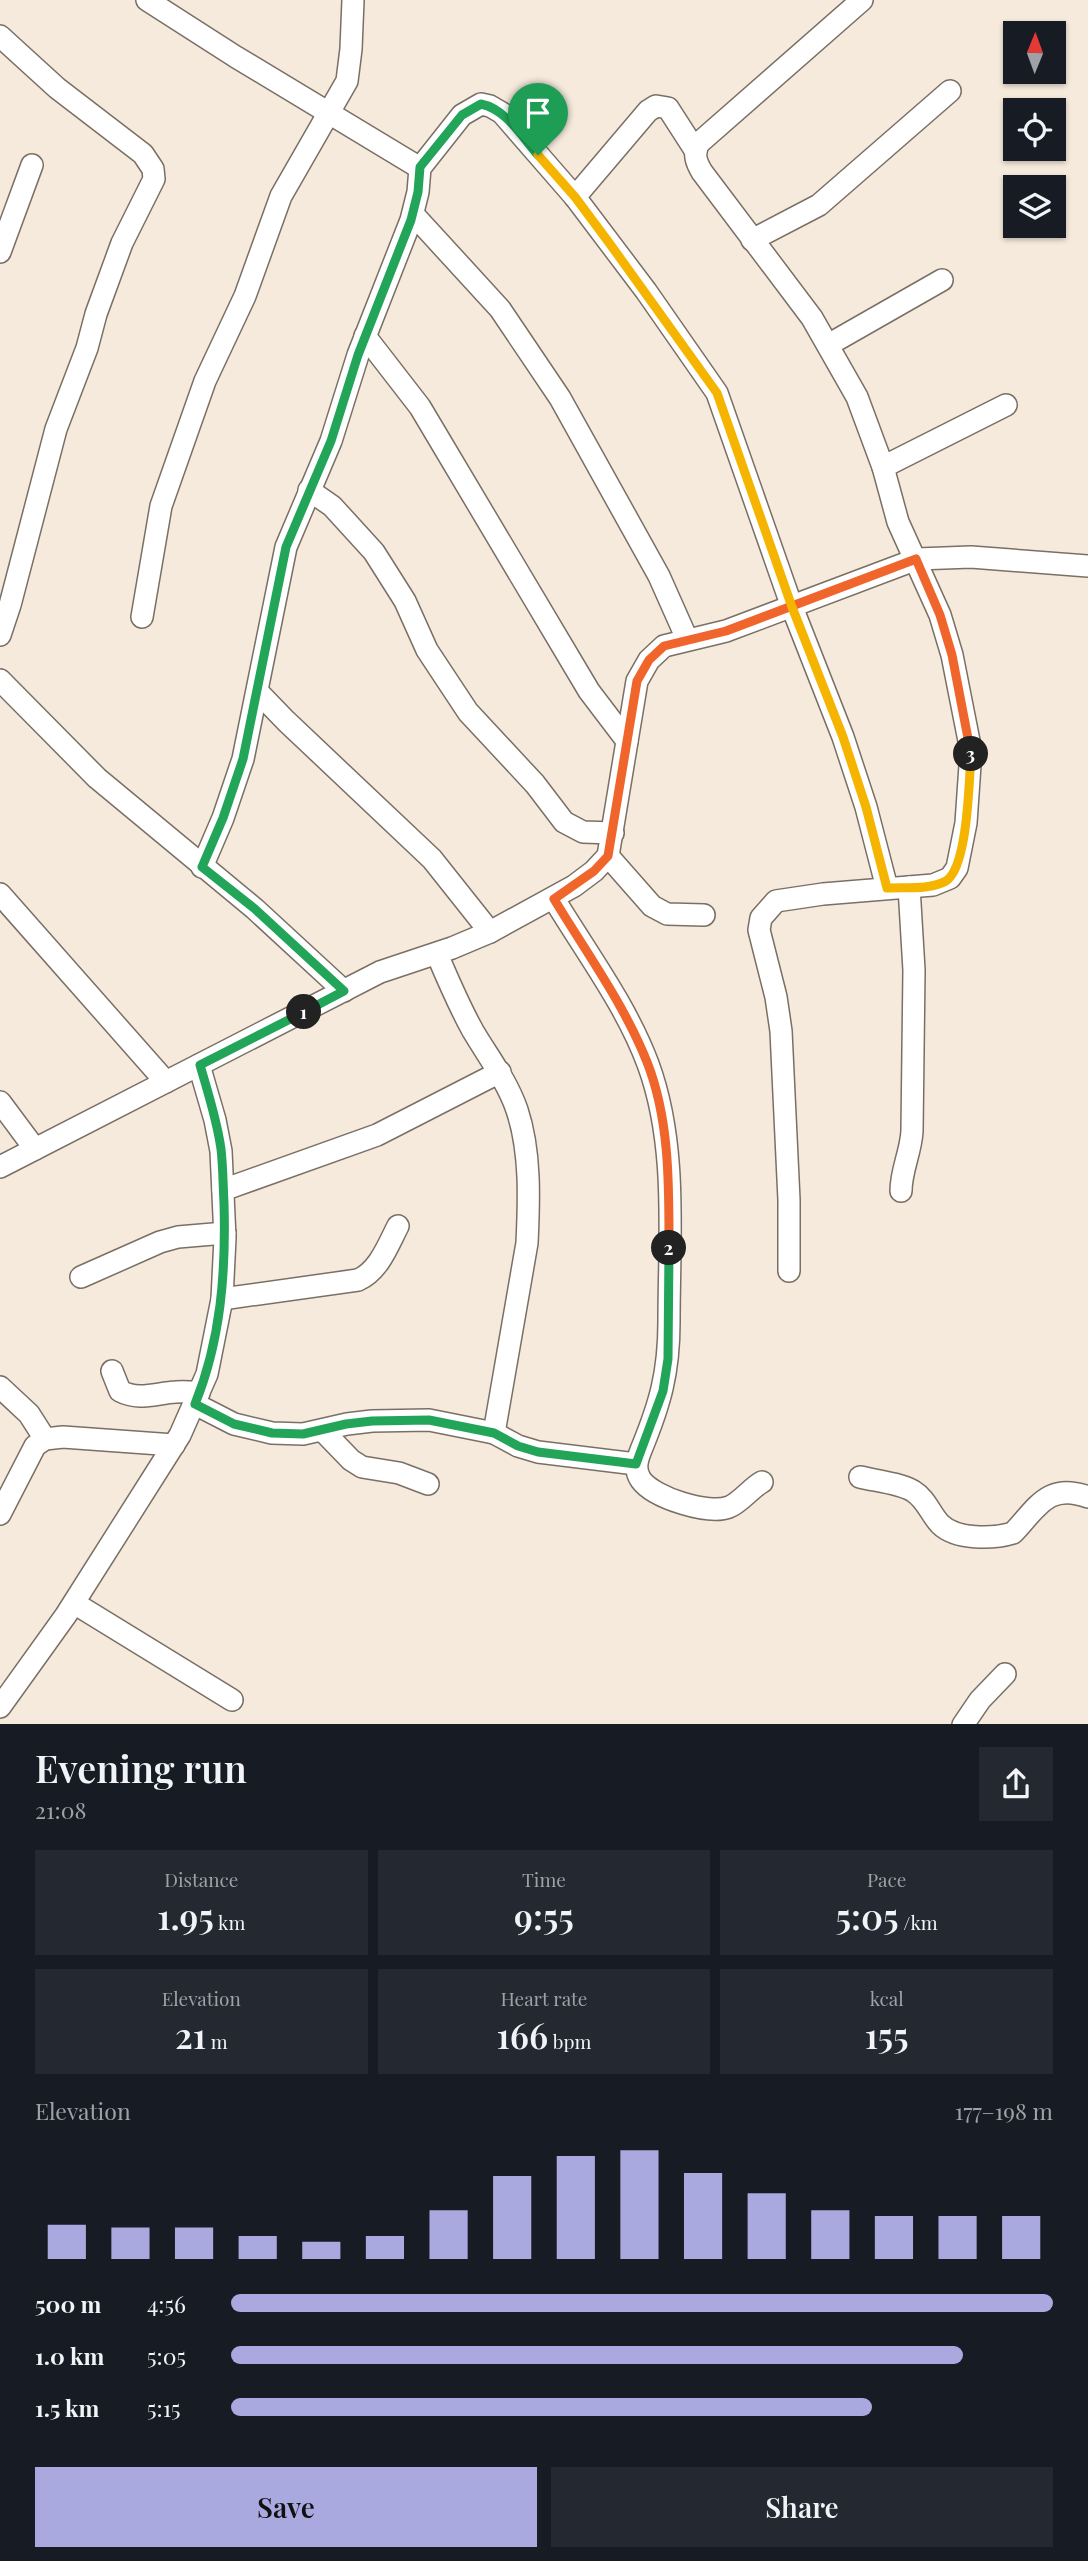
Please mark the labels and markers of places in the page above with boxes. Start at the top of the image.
pin [508,83,568,155]
pin: 3 [954,736,988,772]
pin: 1 [286,995,322,1030]
pin: 2 [652,1230,686,1266]

